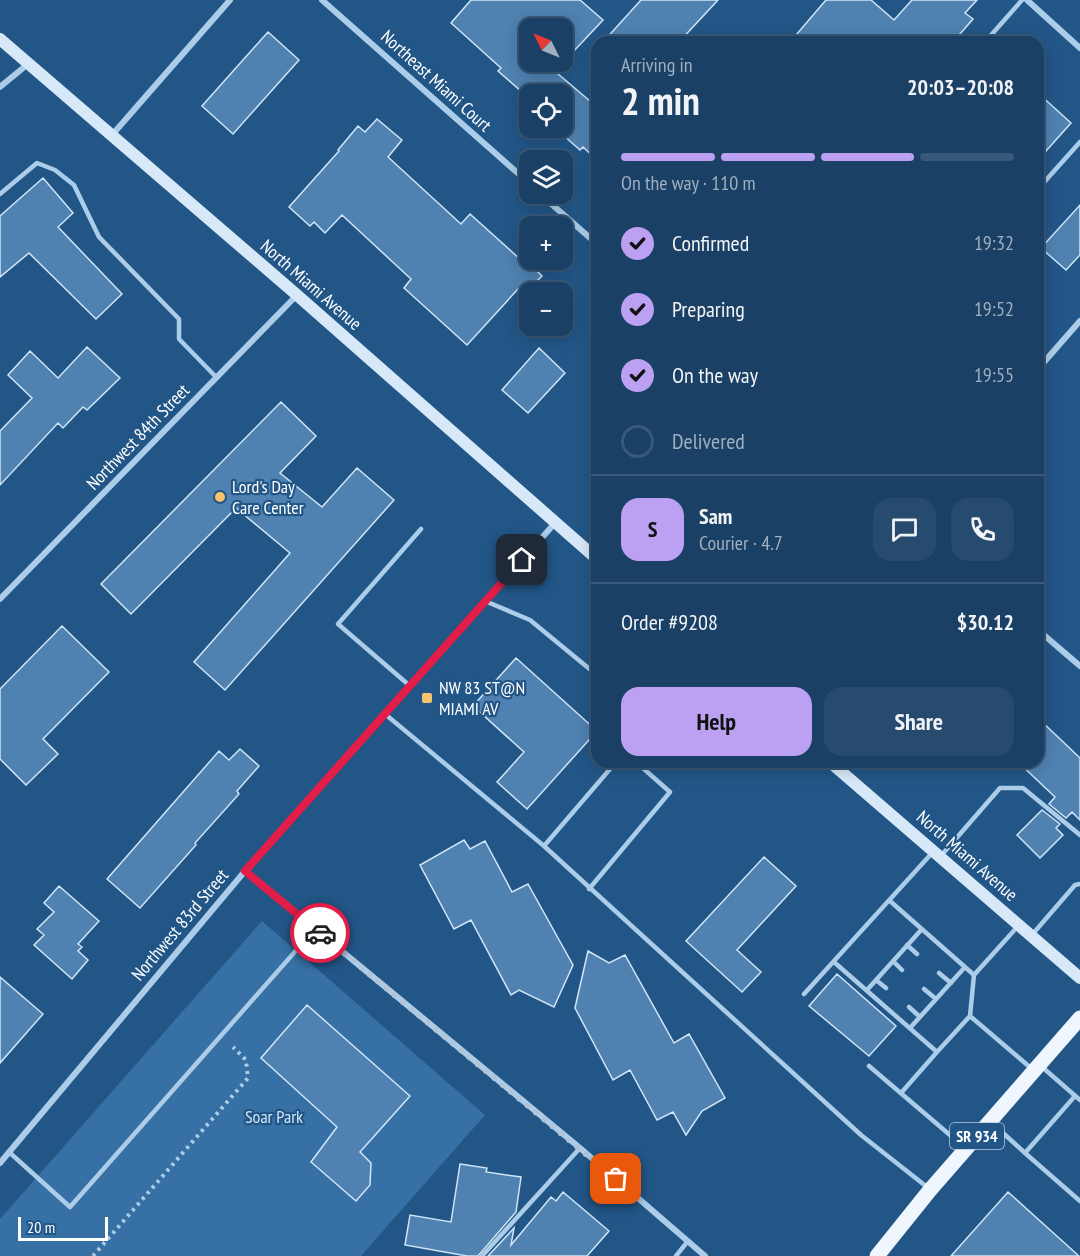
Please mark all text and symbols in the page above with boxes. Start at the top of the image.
north arrow [519,18,573,72]
map controls [519,18,573,336]
street label: Northeast Miami Court [376,25,496,136]
text: Arriving in [621,52,693,78]
text: 20:03–20:08 [907,73,1014,101]
text: 2 min [621,75,700,126]
button: locate [519,84,573,138]
button: layers [519,150,573,204]
text: On the way · 110 m [621,170,756,196]
button: + [519,216,573,270]
icon: check [621,227,654,260]
text: Confirmed [672,229,749,257]
text: 19:32 [974,230,1014,256]
street label: North Miami Avenue [256,234,367,335]
button: − [519,282,573,336]
icon: check [621,293,654,326]
text: Preparing [672,295,745,323]
text: 19:52 [974,296,1014,322]
icon: check [621,359,654,392]
text: On the way [672,361,758,389]
text: 19:55 [974,362,1014,388]
street label: Northwest 84th Street [81,379,194,494]
text: Delivered [672,427,745,455]
place label: Lord's Day Care Center [232,475,304,519]
marker: Lord's Day Care Center [213,490,227,504]
button: chat [873,498,936,561]
button: phone [951,498,1014,561]
text: Sam [699,502,732,530]
text: S [648,515,657,543]
text: Courier · 4.7 [699,530,783,556]
pin [496,534,547,585]
icon: home [505,543,538,576]
text: Order #9208 [621,608,718,636]
text: $30.12 [957,608,1014,636]
place label: NW 83 ST@N MIAMI AV [439,676,525,720]
button: Help [621,687,812,756]
button: Share [824,687,1014,756]
marker: NW 83 ST@N MIAMI AV [420,691,434,705]
street label: North Miami Avenue [912,805,1023,906]
street label: Northwest 83rd Street [126,864,233,985]
courier [290,903,350,963]
icon: car [304,917,337,950]
park label: Soar Park [245,1105,303,1128]
road number: SR 934 [950,1123,1004,1149]
pin [590,1153,641,1204]
icon: bag [599,1162,632,1195]
scale bar [18,1214,108,1242]
text: 20 m [27,1217,55,1237]

